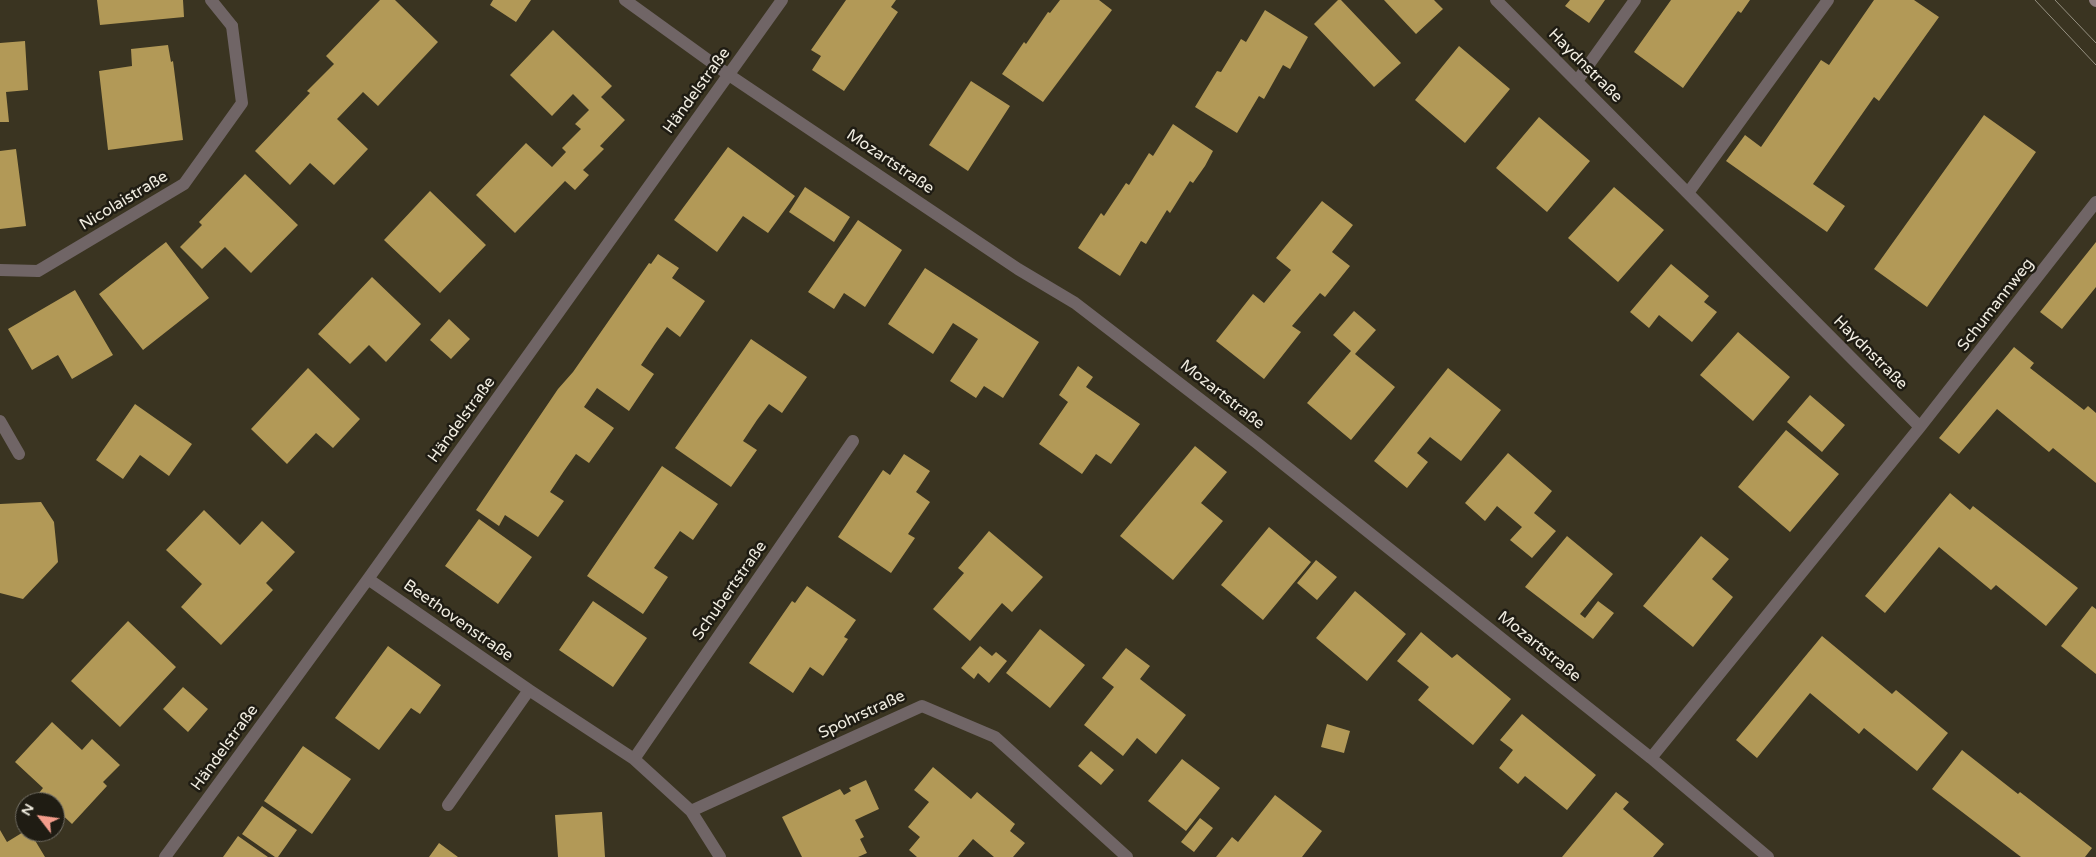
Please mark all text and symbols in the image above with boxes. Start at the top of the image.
street label: Haydnstraße [1544,25,1626,107]
street label: Händelstraße [659,44,735,138]
street label: Mozartstraße [842,126,938,198]
street label: Nicolaistraße [76,167,172,235]
street label: Schumannweg [1954,255,2038,355]
street label: Haydnstraße [1829,312,1911,394]
street label: Mozartstraße [1176,356,1268,434]
street label: Händelstraße [424,373,500,467]
street label: Schubertstraße [689,538,771,644]
street label: Beethovenstraße [399,576,517,666]
street label: Mozartstraße [1493,608,1585,686]
street label: Spohrstraße [816,687,908,743]
street label: Händelstraße [187,701,263,795]
north arrow [15,792,65,842]
text: N [17,801,38,819]

